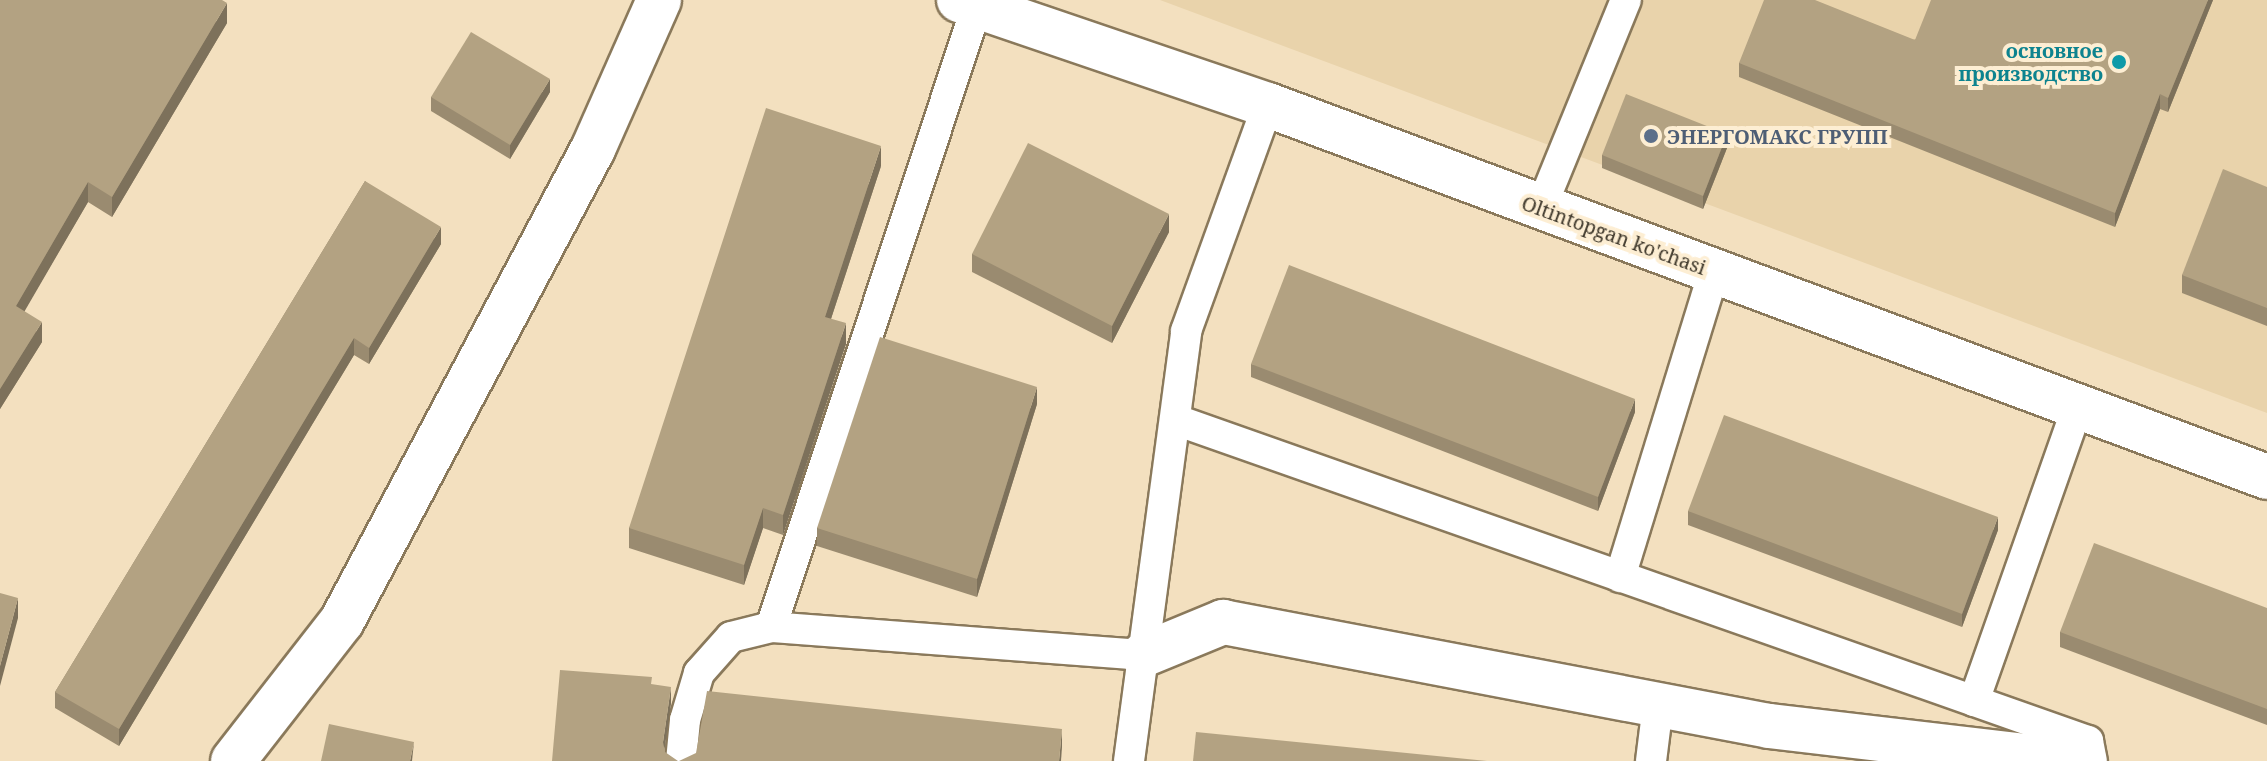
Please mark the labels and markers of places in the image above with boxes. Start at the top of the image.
place label: основное производство [1958,38,2103,85]
marker: основное производство [2110,53,2128,71]
place label: ЭНЕРГОМАКС ГРУПП [1667,124,1888,148]
marker: ЭНЕРГОМАКС ГРУПП [1642,127,1660,145]

